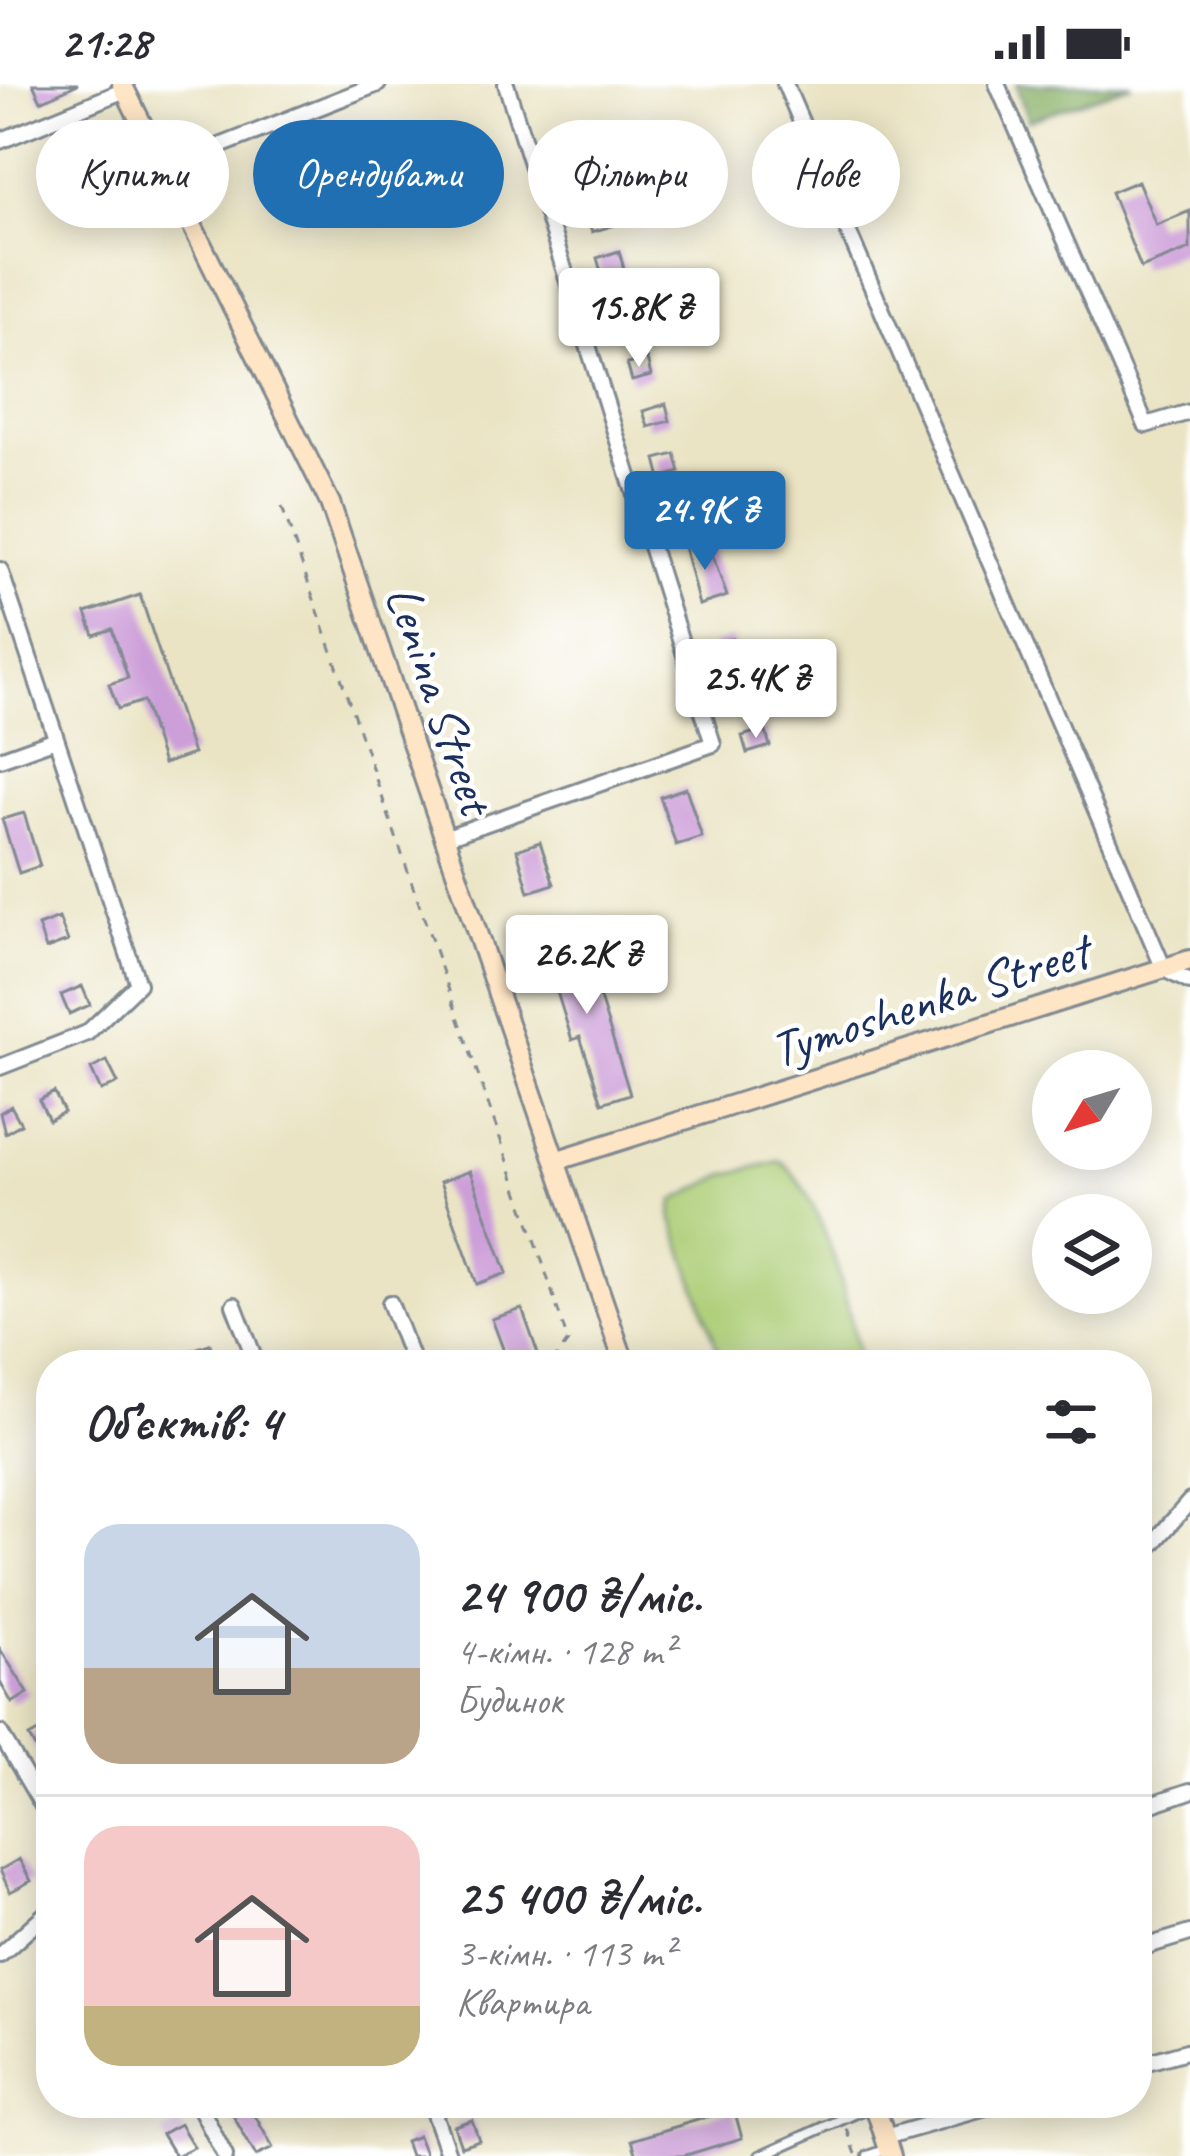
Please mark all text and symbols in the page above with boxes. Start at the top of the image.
text: 21:28 [60,14,150,71]
chip: Купити [36,120,229,228]
chip: Орендувати [253,120,504,228]
chip: Фільтри [528,120,728,228]
chip: Нове [752,120,900,228]
pin: 15.8K ₴ [528,268,750,370]
text: 15.8K ₴ [586,282,692,331]
pin: 24.9K ₴ [594,471,816,573]
text: 24.9K ₴ [651,485,759,534]
street label: Lenina Street [371,577,511,827]
pin: 25.4K ₴ [645,639,867,741]
text: 25.4K ₴ [703,653,809,702]
pin: 26.2K ₴ [476,915,698,1017]
street label: Tymoshenka Street [762,916,1102,1082]
text: 26.2K ₴ [533,929,641,978]
north arrow [1032,1050,1152,1170]
map controls [1032,1050,1152,1314]
button: layers [1032,1194,1152,1314]
icon: filters [1038,1389,1104,1455]
text: Об’єктів: 4 [84,1390,281,1454]
text: 24 900 ₴/міс. [456,1563,702,1627]
icon: home [180,1572,324,1716]
text: 4-кімн. · 128 m² [456,1627,674,1676]
text: Будинок [456,1676,563,1725]
text: 25 400 ₴/міс. [456,1865,701,1929]
icon: home [180,1874,324,2018]
text: 3-кімн. · 113 m² [456,1929,674,1978]
text: Квартира [456,1978,589,2027]

